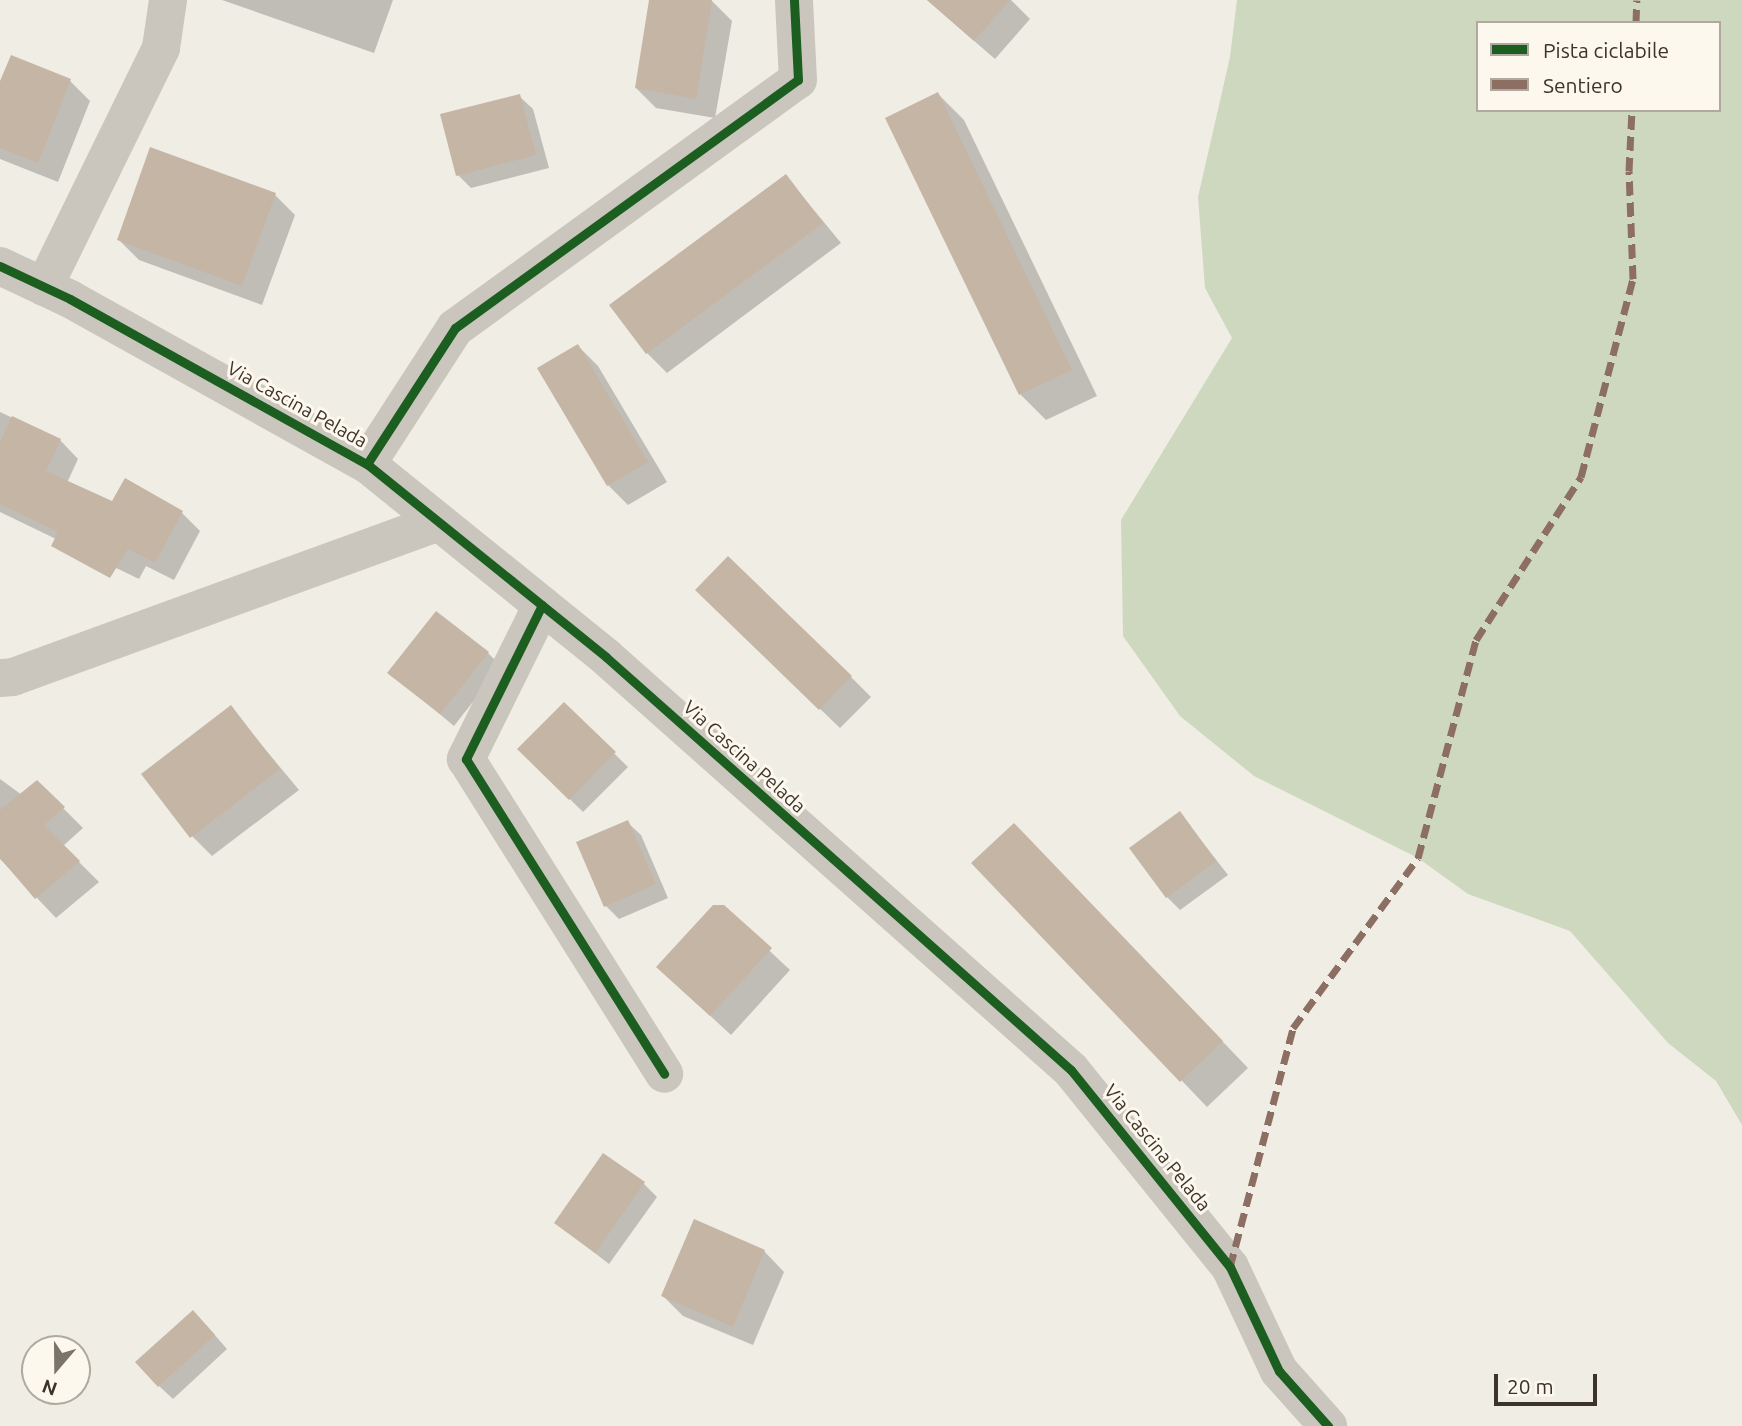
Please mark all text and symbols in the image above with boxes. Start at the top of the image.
legend [1476,21,1721,112]
text: Pista ciclabile [1543,38,1669,62]
text: Sentiero [1543,73,1623,97]
street label: Via Cascina Pelada [223,357,371,453]
street label: Via Cascina Pelada [678,696,810,818]
street label: Via Cascina Pelada [1099,1080,1215,1216]
north arrow [21,1335,91,1405]
scale bar [1497,1360,1600,1404]
text: 20 m [1507,1374,1554,1398]
text: N [39,1375,60,1401]

